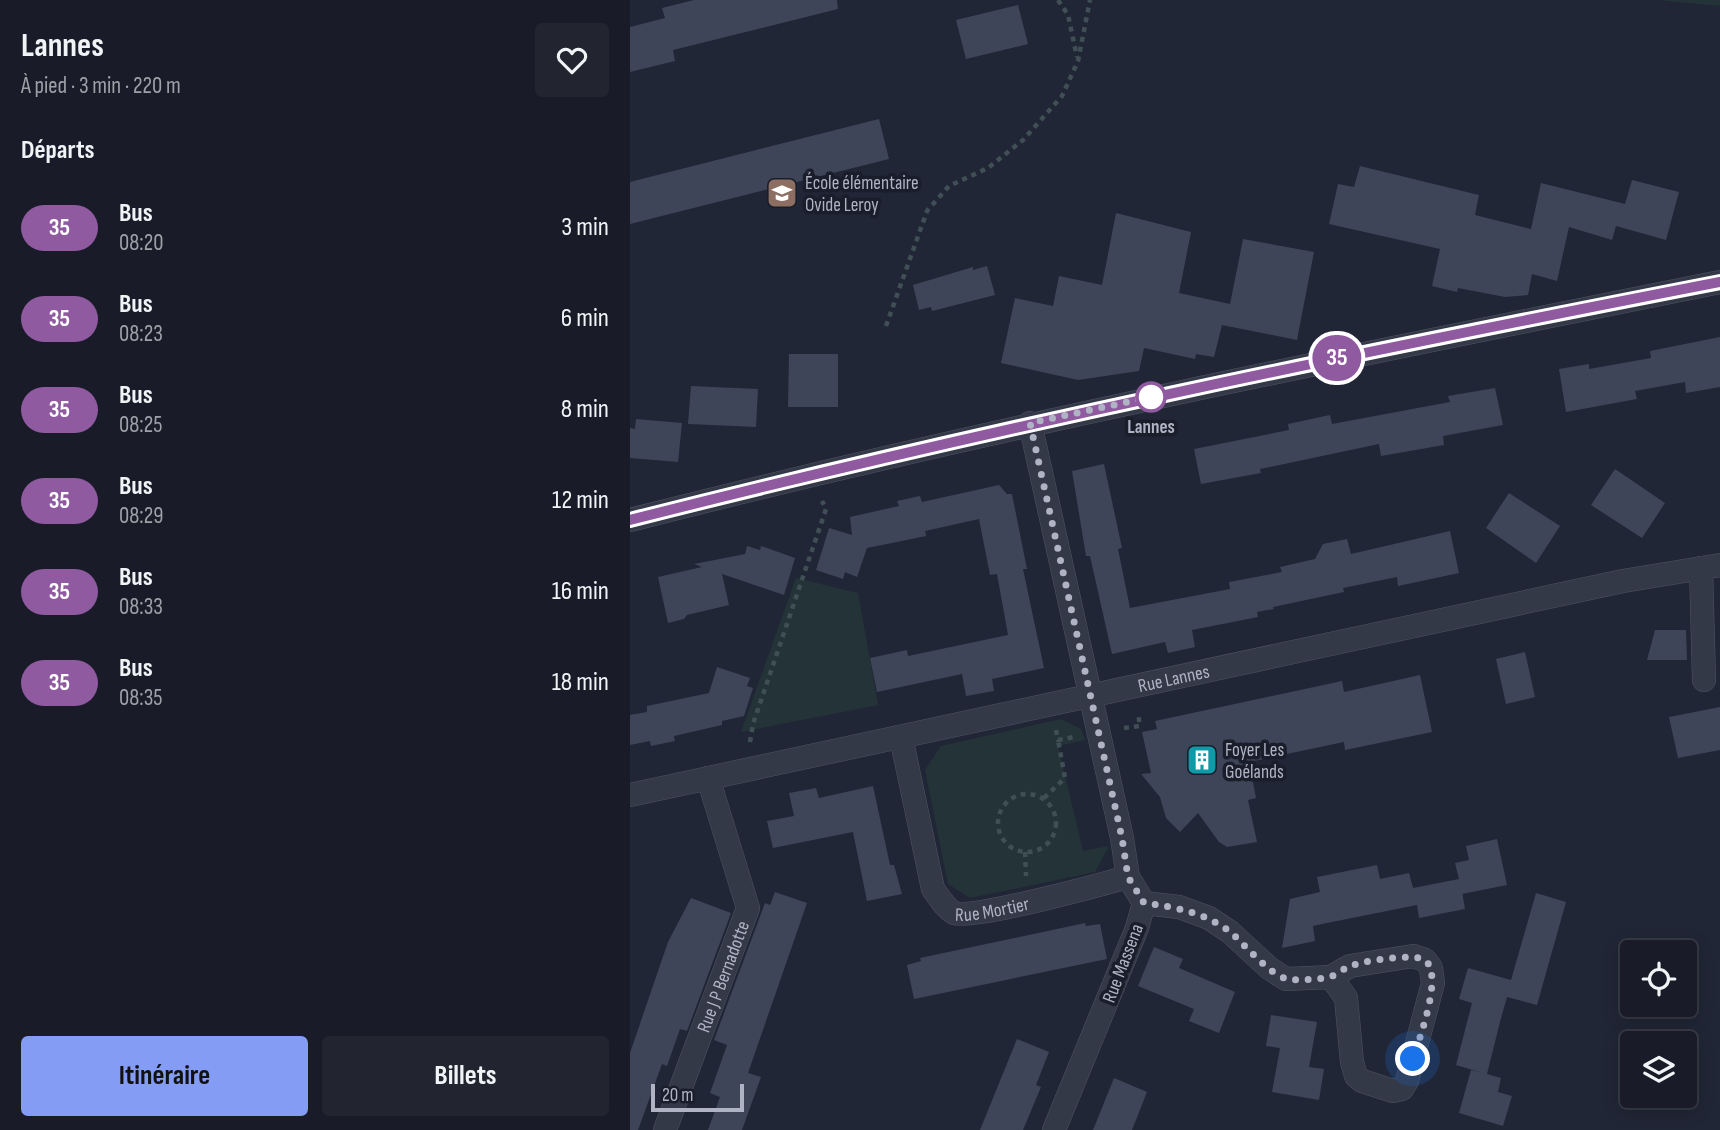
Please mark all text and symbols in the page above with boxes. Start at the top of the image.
button: heart [535,23,609,97]
text: Lannes [21,26,104,66]
text: À pied · 3 min · 220 m [21,72,181,100]
text: Départs [21,135,94,166]
place label: École élémentaire Ovide Leroy [805,172,919,217]
school or university icon: École élémentaire Ovide Leroy [765,176,799,210]
text: Bus [119,198,153,229]
text: 3 min [561,212,609,243]
text: 35 [49,213,70,242]
text: 08:20 [119,229,163,257]
text: Bus [119,289,153,320]
text: 6 min [561,303,609,334]
text: 35 [49,304,70,333]
text: 08:23 [119,320,163,348]
line badge: 35 [1306,335,1368,381]
text: 35 [1326,343,1348,372]
text: Bus [119,380,153,411]
marker: Lannes [1136,382,1166,412]
text: 8 min [561,394,609,425]
text: 35 [49,395,70,424]
text: 08:25 [119,411,162,439]
place label: Lannes [1127,416,1175,439]
text: Bus [119,471,153,502]
text: 12 min [552,485,609,516]
text: 35 [49,486,70,515]
text: 08:29 [119,502,163,530]
text: Bus [119,562,153,593]
text: 16 min [552,576,609,607]
text: 35 [49,577,70,606]
text: 08:33 [119,593,163,621]
text: Bus [119,653,153,684]
street label: Rue Lannes [1136,660,1212,698]
text: 18 min [552,667,609,698]
text: 35 [49,668,70,697]
text: 08:35 [119,684,163,712]
place label: Foyer Les Goélands [1225,739,1284,784]
building icon: Foyer Les Goélands [1185,743,1219,777]
street label: Rue Mortier [954,893,1032,927]
street label: Rue J P Bernadotte [693,918,755,1036]
street label: Rue Massena [1098,921,1149,1006]
map controls [1620,940,1697,1108]
button: locate [1620,940,1697,1017]
button: layers [1620,1031,1697,1108]
button: Itinéraire [21,1036,308,1116]
button: Billets [322,1036,609,1116]
your location [1395,1041,1430,1076]
scale bar [651,1081,744,1113]
text: 20 m [662,1084,694,1107]

